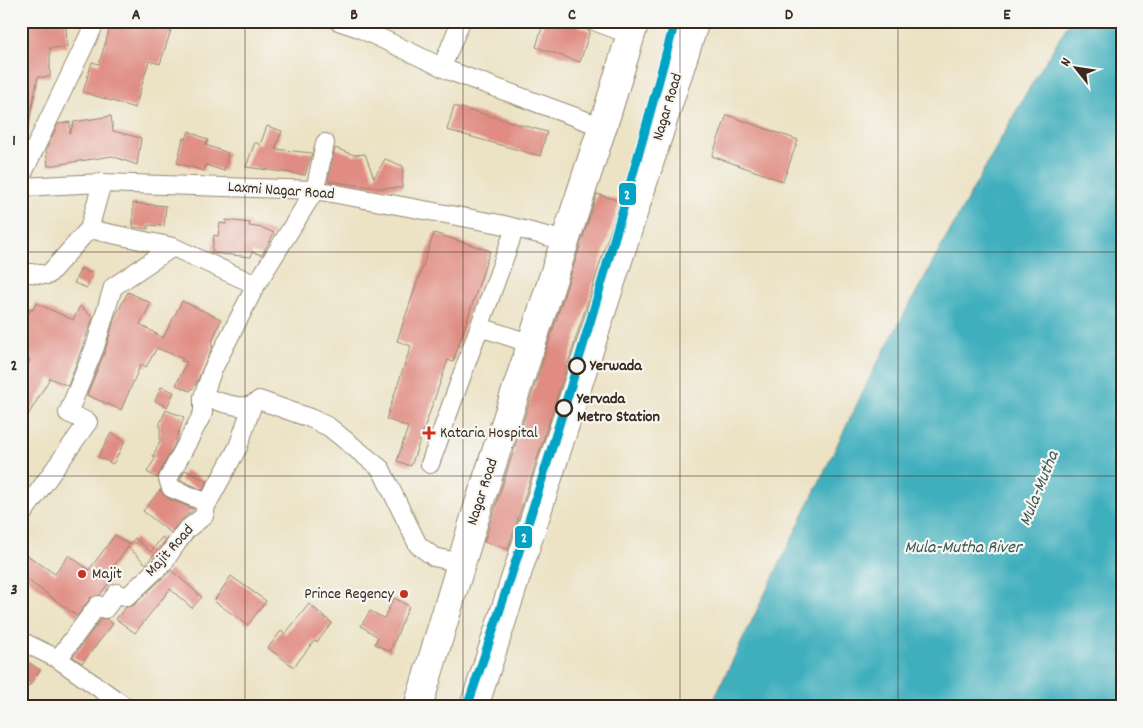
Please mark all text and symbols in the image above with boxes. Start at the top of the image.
text: A [132,4,141,27]
text: B [350,4,358,27]
text: C [568,4,576,27]
text: D [785,4,794,27]
text: E [1003,4,1011,27]
north arrow [1050,42,1100,92]
text: N [1056,54,1077,70]
street label: Nagar Road [647,70,689,144]
text: 1 [12,130,16,153]
street label: Laxmi Nagar Road [227,176,335,206]
line badge: 2 [618,182,637,206]
text: 2 [624,186,630,206]
text: 2 [11,355,18,378]
place label: Yerwada [589,355,643,378]
marker: Yerwada [568,357,586,375]
place label: Yervada Metro Station [576,388,660,429]
marker: Yervada Metro Station [555,399,573,417]
place label: Kataria Hospital [440,422,538,445]
marker: Kataria Hospital [422,426,436,440]
water label: Mula-Mutha [1014,446,1067,530]
street label: Nagar Road [461,455,505,529]
street label: Majit Road [140,520,200,582]
line badge: 2 [514,525,533,549]
text: 2 [521,529,527,549]
water label: Mula-Mutha River [904,536,1024,561]
place label: Majit [92,563,122,586]
marker: Majit [76,568,88,580]
text: 3 [10,579,18,602]
place label: Prince Regency [304,583,395,606]
marker: Prince Regency [398,588,410,600]

